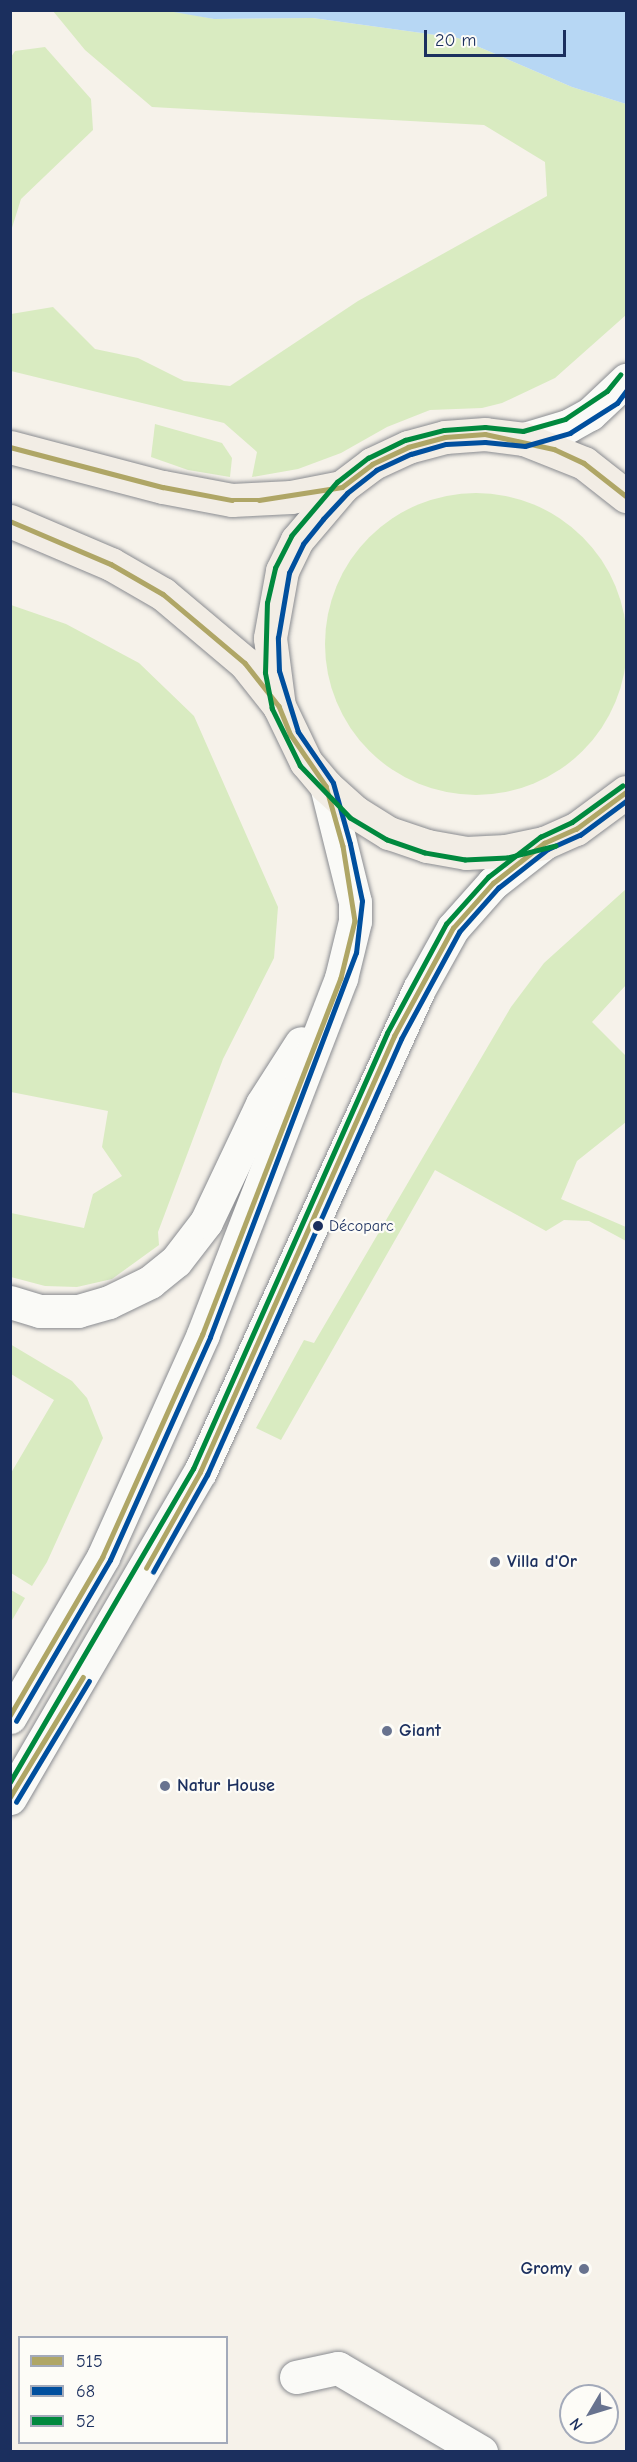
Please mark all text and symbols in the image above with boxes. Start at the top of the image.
scale bar [427,18,570,56]
text: 20 m [435,30,476,51]
place label: Décoparc [329,1216,394,1236]
marker: Décoparc [312,1220,324,1232]
place label: Villa d'Or [507,1551,577,1573]
marker: Villa d'Or [488,1555,502,1569]
place label: Giant [399,1720,441,1742]
marker: Giant [380,1724,394,1738]
place label: Natur House [177,1775,275,1797]
marker: Natur House [158,1779,172,1793]
place label: Gromy [520,2258,572,2280]
marker: Gromy [577,2262,591,2276]
legend [18,2336,228,2444]
text: 515 [76,2351,103,2372]
text: 68 [76,2381,95,2402]
north arrow [559,2384,619,2444]
text: 52 [76,2411,95,2432]
text: N [566,2414,587,2434]

